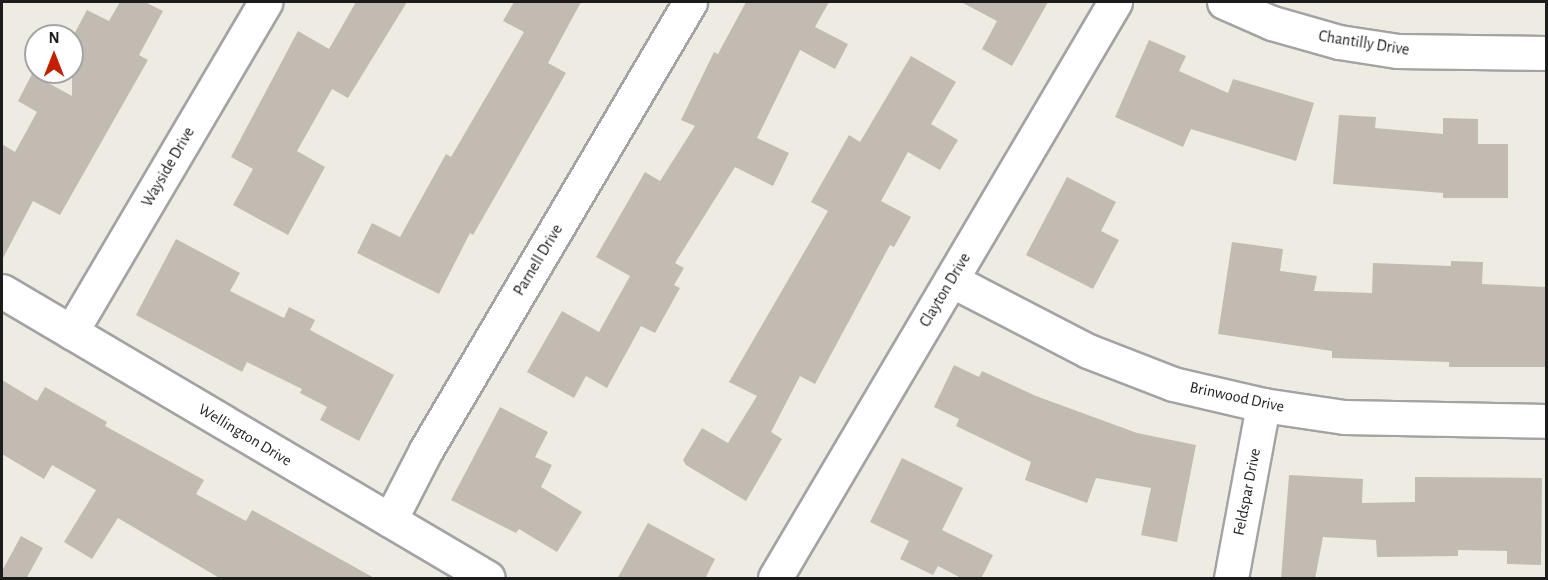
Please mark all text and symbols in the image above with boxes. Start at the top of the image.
north arrow [24,24,84,84]
street label: Chantilly Drive [1317,26,1411,60]
text: N [48,30,60,46]
street label: Wayside Drive [137,124,199,210]
street label: Parnell Drive [509,221,567,299]
street label: Clayton Drive [915,249,975,331]
street label: Brinwood Drive [1188,378,1286,416]
street label: Wellington Drive [195,400,295,470]
street label: Feldspar Drive [1229,447,1265,537]

